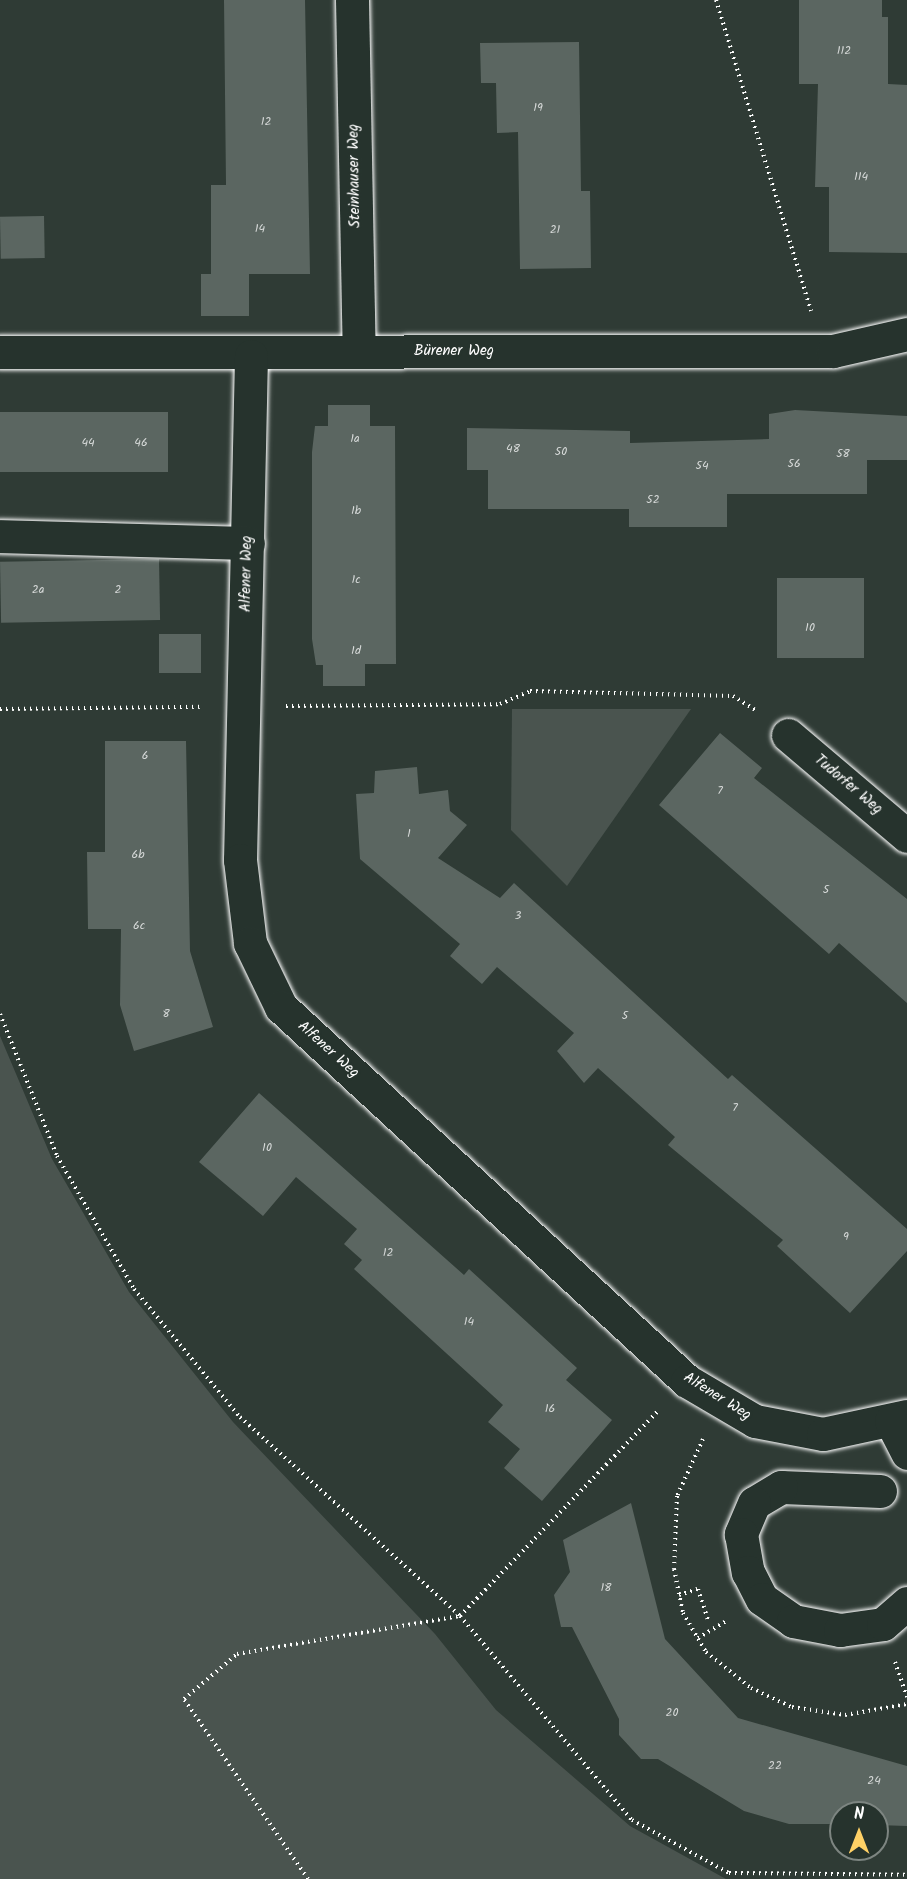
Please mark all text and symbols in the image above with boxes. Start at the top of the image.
house number: 112 [837,44,851,58]
house number: 19 [533,101,543,115]
house number: 12 [261,115,271,129]
street label: Steinhauser Weg [345,124,365,228]
house number: 114 [854,170,868,184]
house number: 14 [255,222,265,236]
house number: 21 [550,223,560,237]
street label: Bürener Weg [414,343,494,361]
house number: 1a [350,432,360,446]
house number: 44 [81,436,95,450]
house number: 46 [134,436,148,450]
house number: 48 [506,442,520,456]
house number: 50 [555,445,567,459]
house number: 58 [836,447,850,461]
house number: 56 [787,457,801,471]
house number: 54 [695,459,709,473]
house number: 52 [646,493,660,507]
house number: 1b [351,504,361,518]
street label: Alfener Weg [237,536,257,612]
house number: 1c [351,573,361,587]
house number: 2a [32,583,44,597]
house number: 2 [115,583,121,597]
house number: 10 [805,621,815,635]
house number: 1d [351,644,361,658]
house number: 6 [142,749,148,763]
street label: Tudorfer Weg [810,751,886,819]
house number: 7 [717,784,723,798]
house number: 1 [407,827,411,841]
house number: 6b [132,848,144,862]
house number: 5 [823,883,829,897]
house number: 3 [515,909,521,923]
house number: 6c [133,919,145,933]
house number: 8 [162,1007,170,1021]
house number: 5 [622,1009,628,1023]
street label: Alfener Weg [294,1018,362,1082]
house number: 7 [732,1101,738,1115]
house number: 10 [262,1141,272,1155]
house number: 9 [843,1230,849,1244]
house number: 12 [383,1246,393,1260]
house number: 14 [464,1315,474,1329]
street label: Alfener Weg [680,1369,754,1425]
house number: 16 [545,1402,555,1416]
house number: 18 [601,1581,611,1595]
house number: 20 [666,1706,678,1720]
house number: 22 [768,1759,782,1773]
house number: 24 [867,1774,881,1788]
north arrow [829,1801,889,1861]
text: N [854,1802,864,1827]

